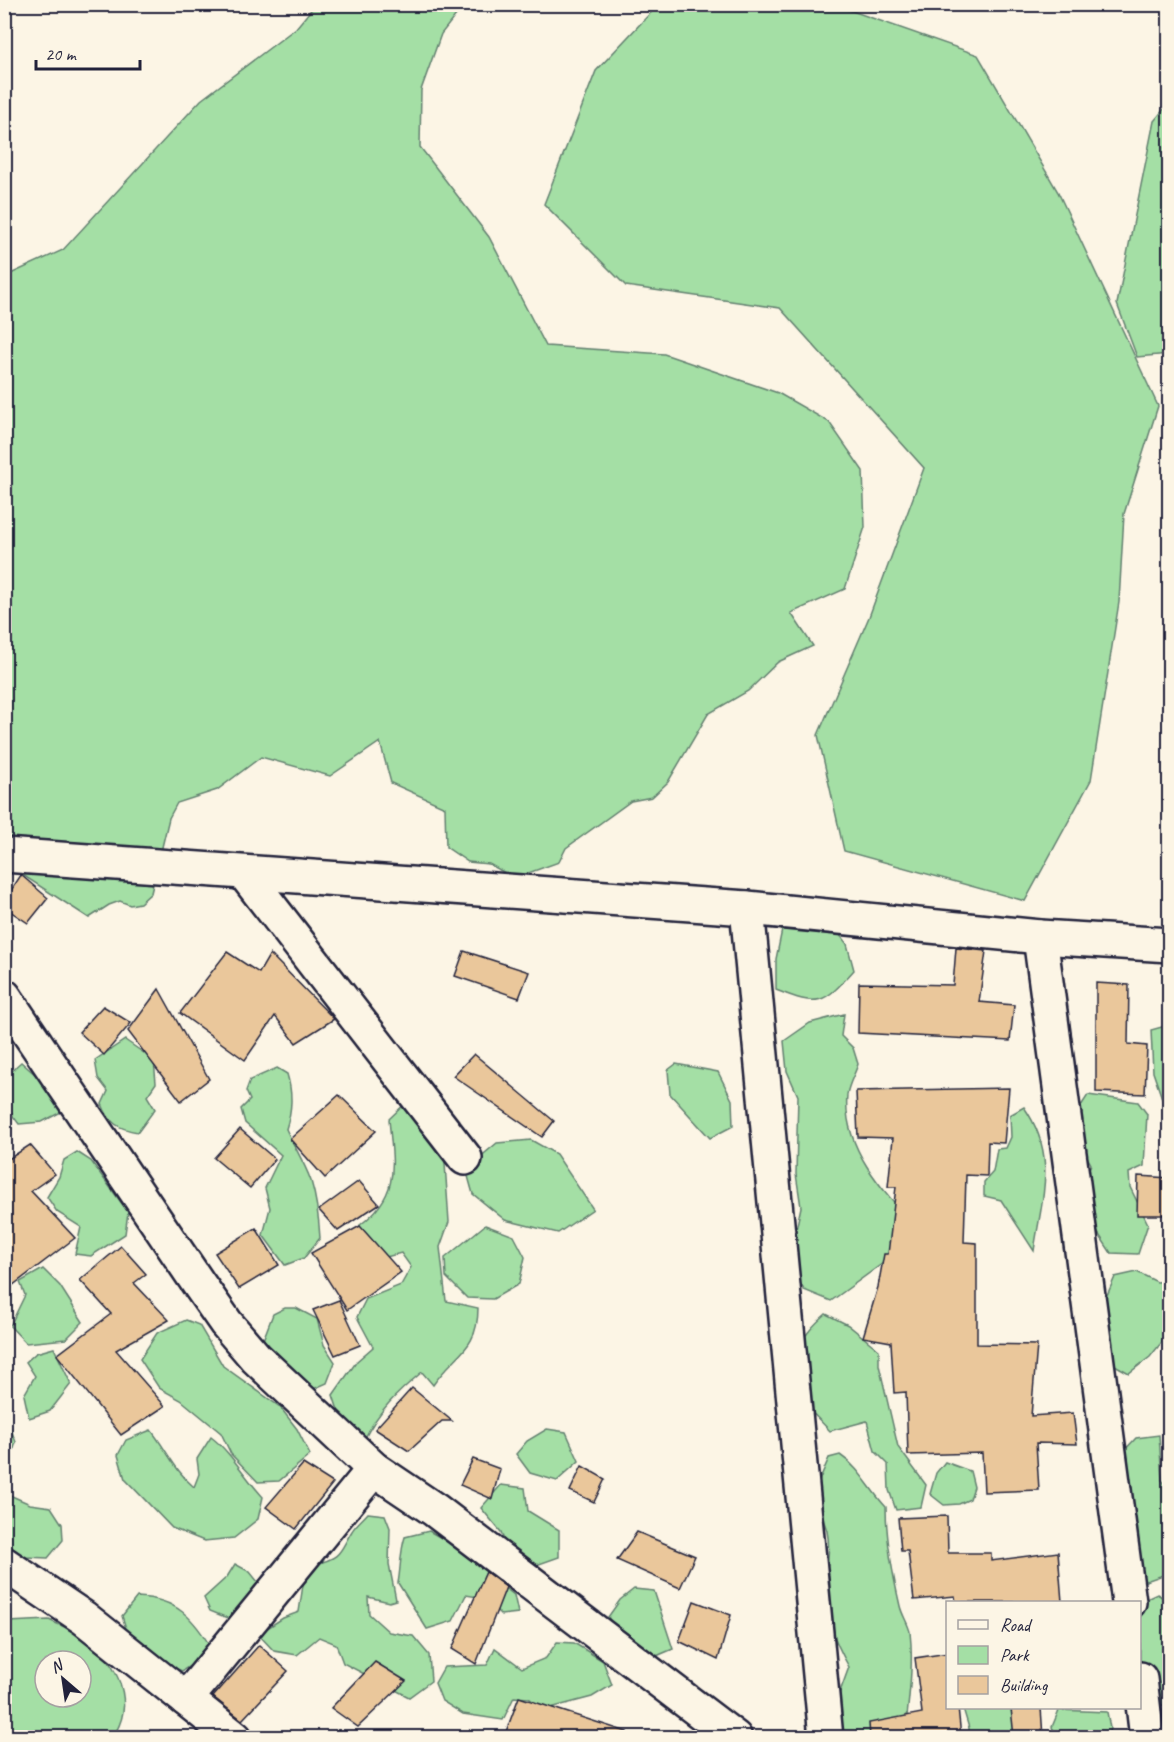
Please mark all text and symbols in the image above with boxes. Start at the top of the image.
scale bar [36,33,140,71]
text: 20 m [45,43,78,65]
legend [946,1601,1141,1709]
text: Road [1000,1614,1033,1636]
text: Park [1000,1644,1030,1666]
north arrow [33,1649,93,1709]
text: N [47,1654,68,1678]
text: Building [1000,1674,1049,1696]

